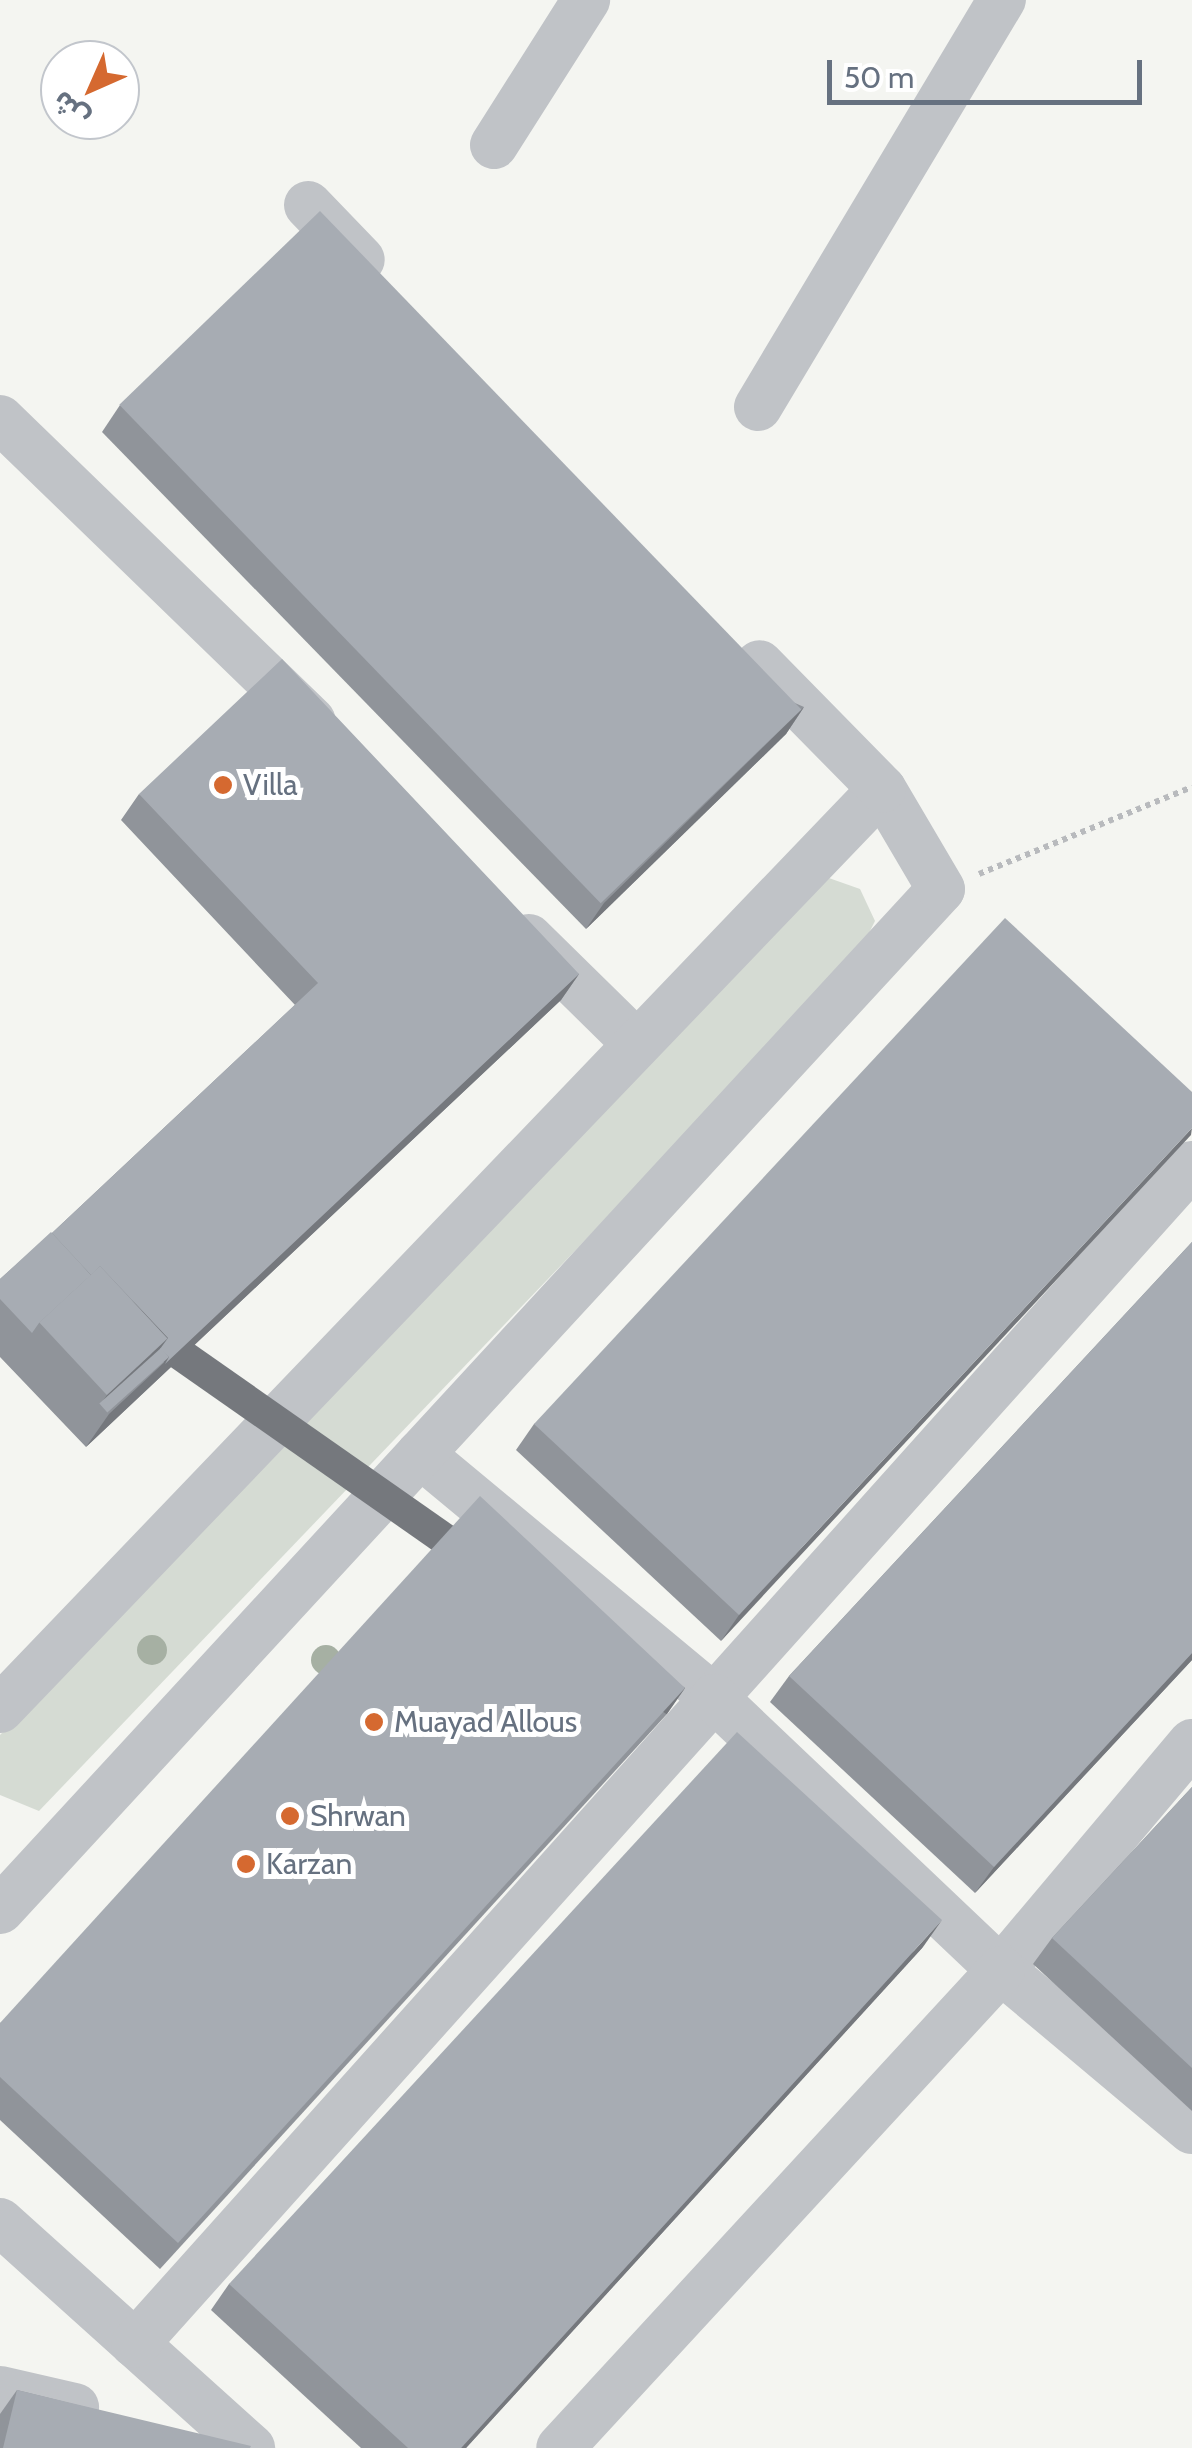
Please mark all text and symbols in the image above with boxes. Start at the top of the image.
north arrow [40,40,140,140]
scale bar [832,40,1147,102]
text: 50 m [844,59,914,96]
text: ش [45,84,96,135]
place label: Villa [243,767,298,803]
marker: Villa [212,774,234,796]
place label: Muayad Allous [394,1704,577,1740]
marker: Muayad Allous [363,1711,385,1733]
place label: Shrwan [310,1798,406,1834]
marker: Shrwan [279,1805,301,1827]
place label: Karzan [266,1846,352,1882]
marker: Karzan [235,1853,257,1875]

